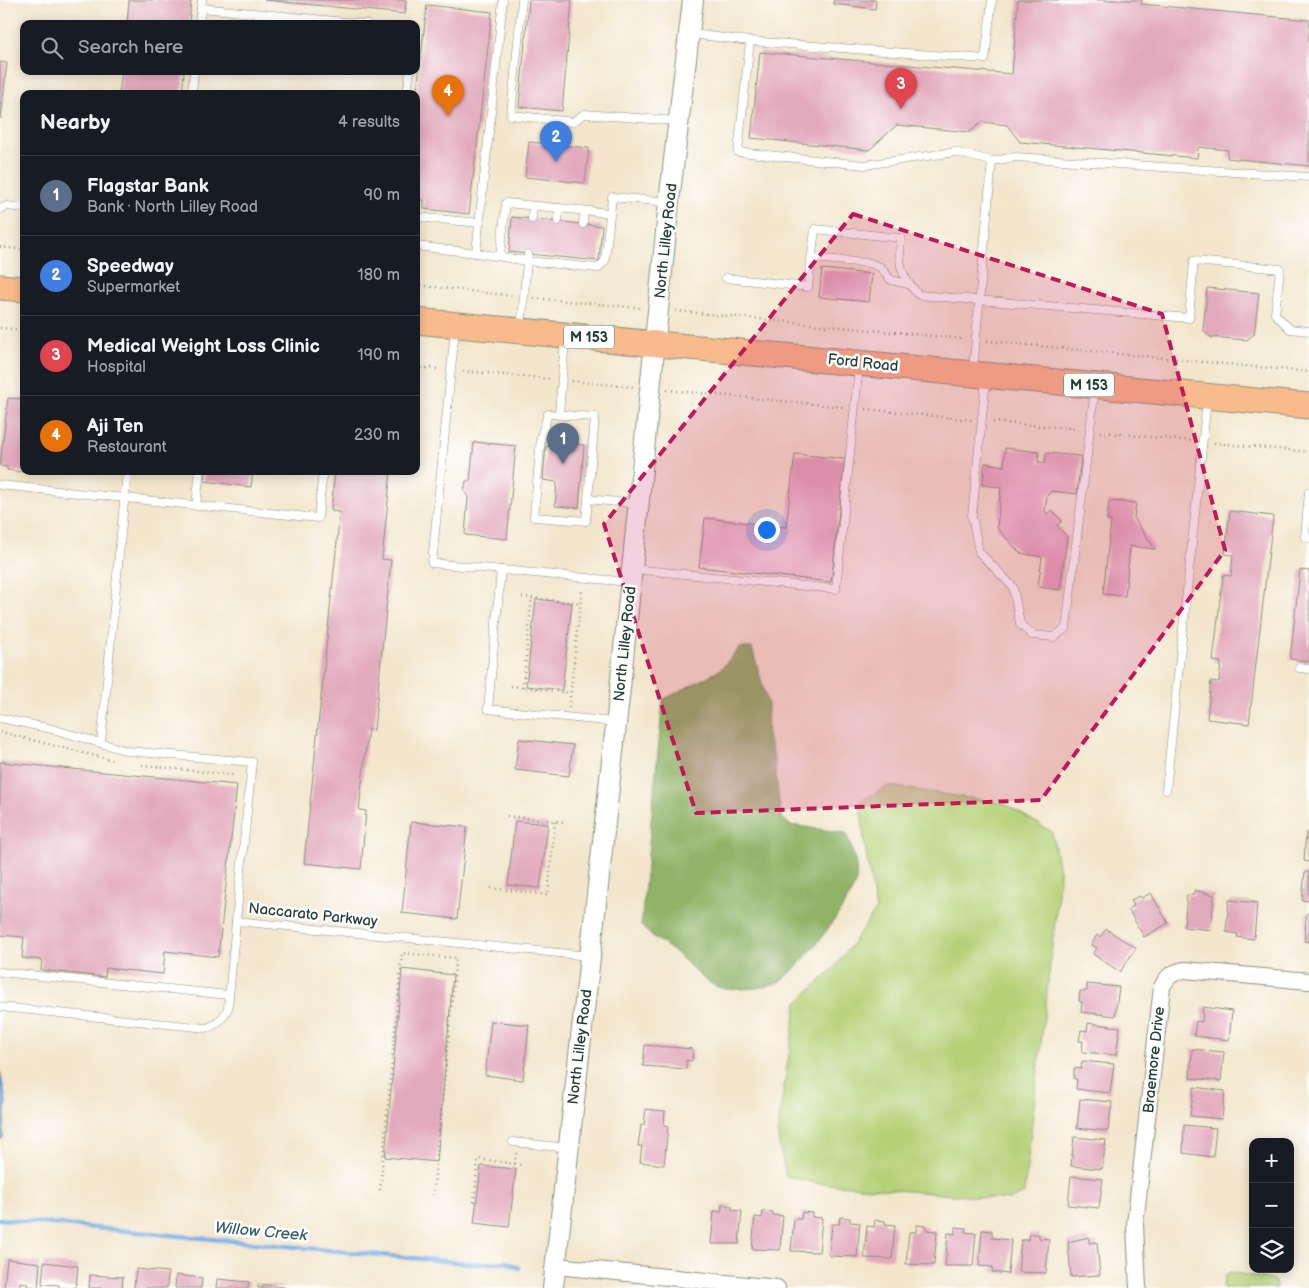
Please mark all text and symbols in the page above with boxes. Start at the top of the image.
search box [20,20,420,75]
icon: search [38,34,66,62]
text: Search here [78,36,183,59]
pin: 3 [885,68,917,109]
pin: 4 [432,75,464,116]
text: Nearby [40,110,110,135]
text: 4 results [338,113,400,132]
pin: 2 [540,121,572,162]
text: Flagstar Bank [87,175,209,198]
street label: North Lilley Road [650,182,682,300]
text: 1 [53,186,59,205]
text: 90 m [364,186,400,205]
text: Bank · North Lilley Road [87,198,258,217]
text: Speedway [87,255,174,278]
text: 2 [51,266,61,285]
text: 180 m [358,266,400,285]
text: Supermarket [87,278,180,297]
road number: M 153 [564,326,614,348]
text: Medical Weight Loss Clinic [87,335,320,358]
text: 3 [51,346,61,365]
text: 190 m [358,346,400,365]
street label: Ford Road [827,350,899,376]
text: Hospital [87,358,146,377]
road number: M 153 [1064,374,1114,396]
text: Aji Ten [87,415,144,438]
pin: 1 [547,423,579,464]
text: 4 [51,426,61,445]
text: 230 m [354,426,400,445]
text: Restaurant [87,438,167,457]
your location [754,517,780,543]
street label: North Lilley Road [609,585,641,703]
street label: Naccarato Parkway [247,899,379,931]
street label: North Lilley Road [564,988,596,1106]
street label: Braemore Drive [1139,1006,1169,1114]
map controls [1249,1138,1294,1273]
button: + [1249,1138,1294,1183]
button: − [1249,1183,1294,1228]
water label: Willow Creek [214,1219,309,1246]
button: layers [1249,1228,1294,1273]

